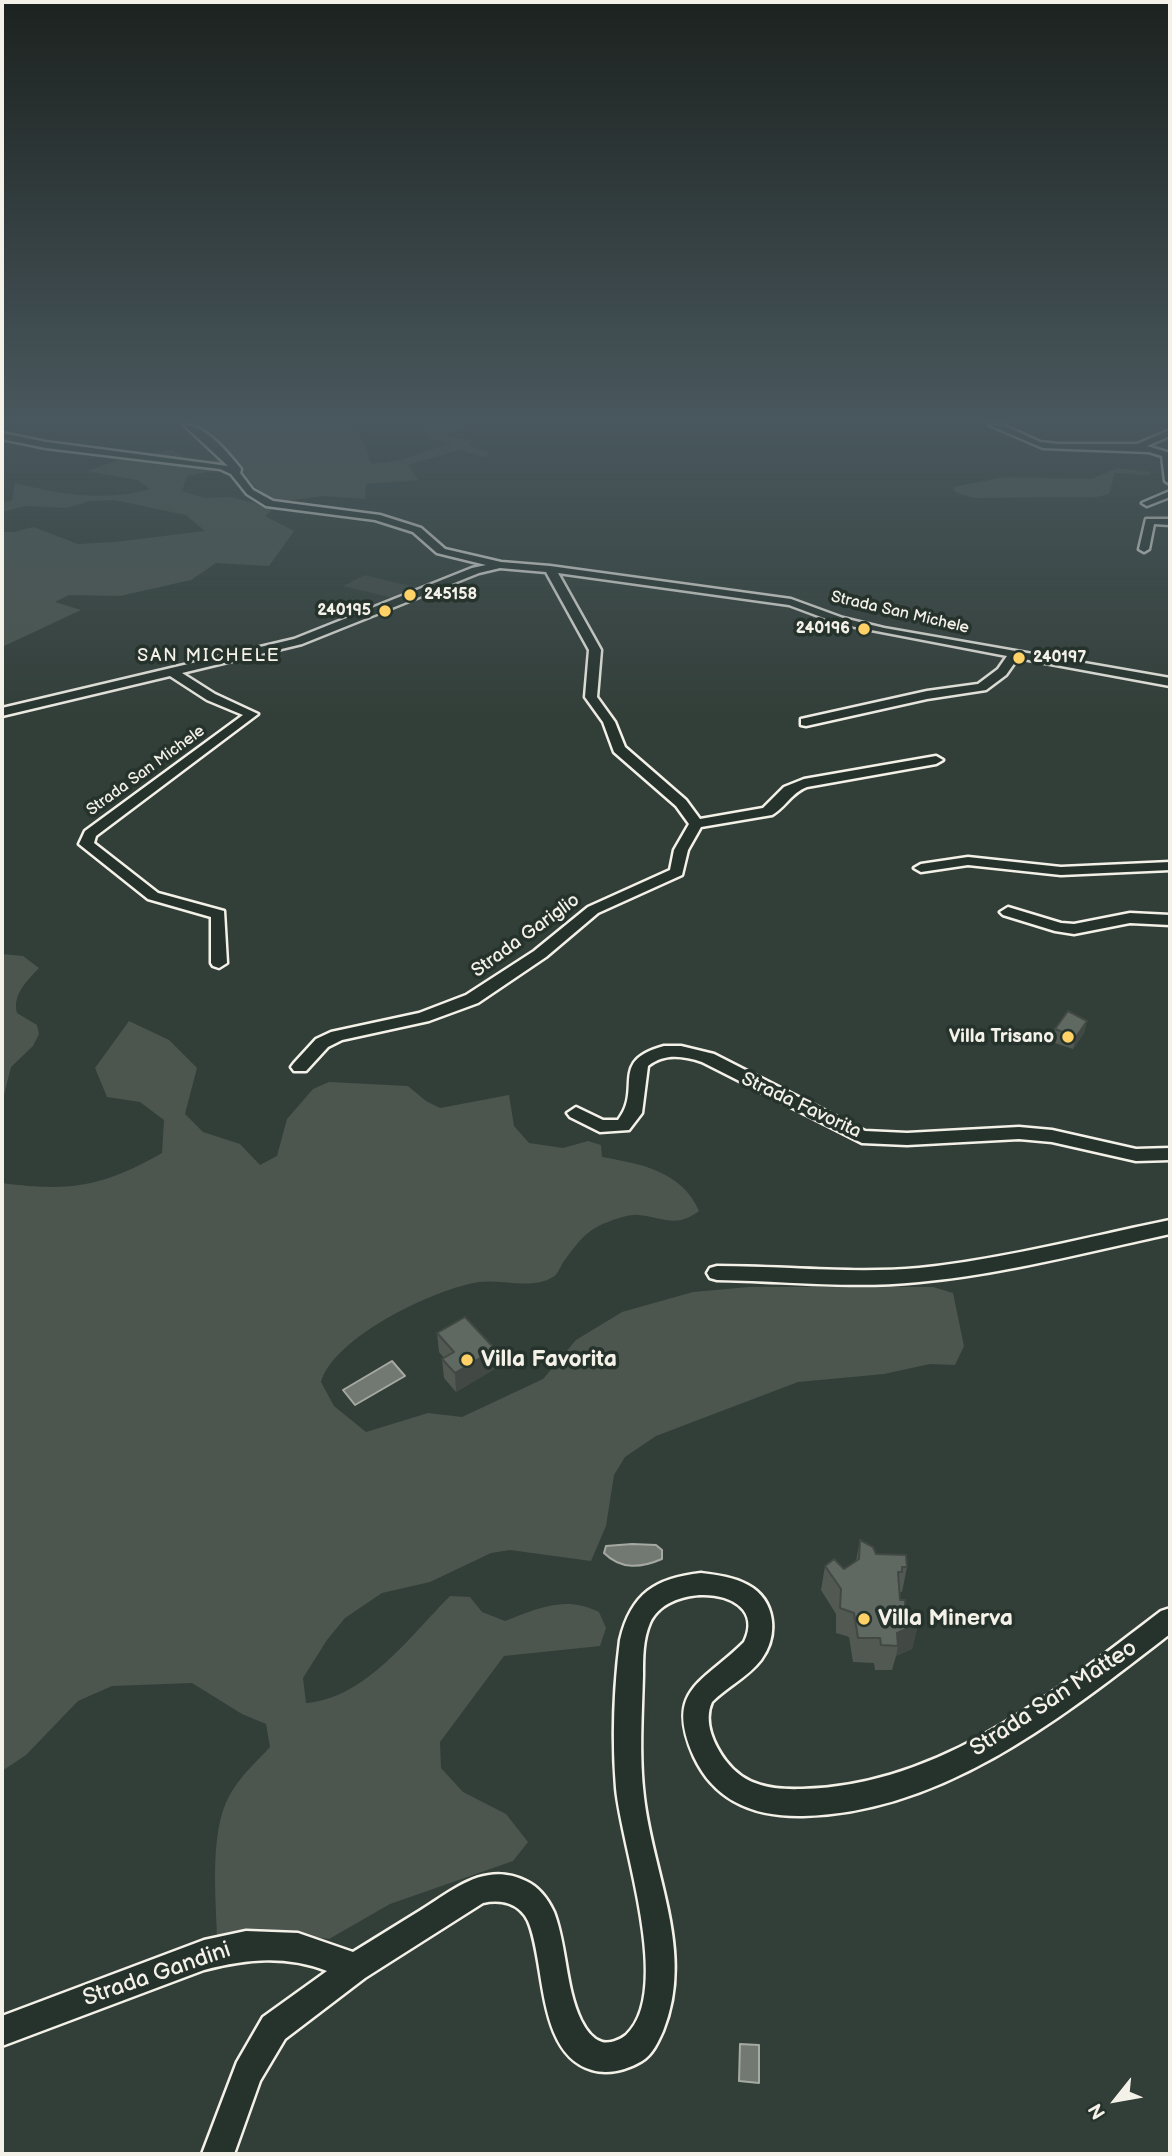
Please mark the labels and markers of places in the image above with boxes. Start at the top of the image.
place label: 245158 [424,585,477,605]
marker: 245158 [402,587,418,603]
place label: 240195 [317,601,371,621]
marker: 240195 [377,603,393,619]
place label: 240196 [796,619,850,639]
marker: 240196 [856,621,872,637]
place label: 240197 [1033,648,1086,668]
marker: 240197 [1011,650,1027,666]
place label: Villa Trisano [949,1026,1054,1048]
marker: Villa Trisano [1060,1029,1076,1045]
place label: Villa Favorita [481,1346,617,1374]
marker: Villa Favorita [459,1352,475,1368]
place label: Villa Minerva [878,1605,1013,1633]
marker: Villa Minerva [856,1611,872,1627]

